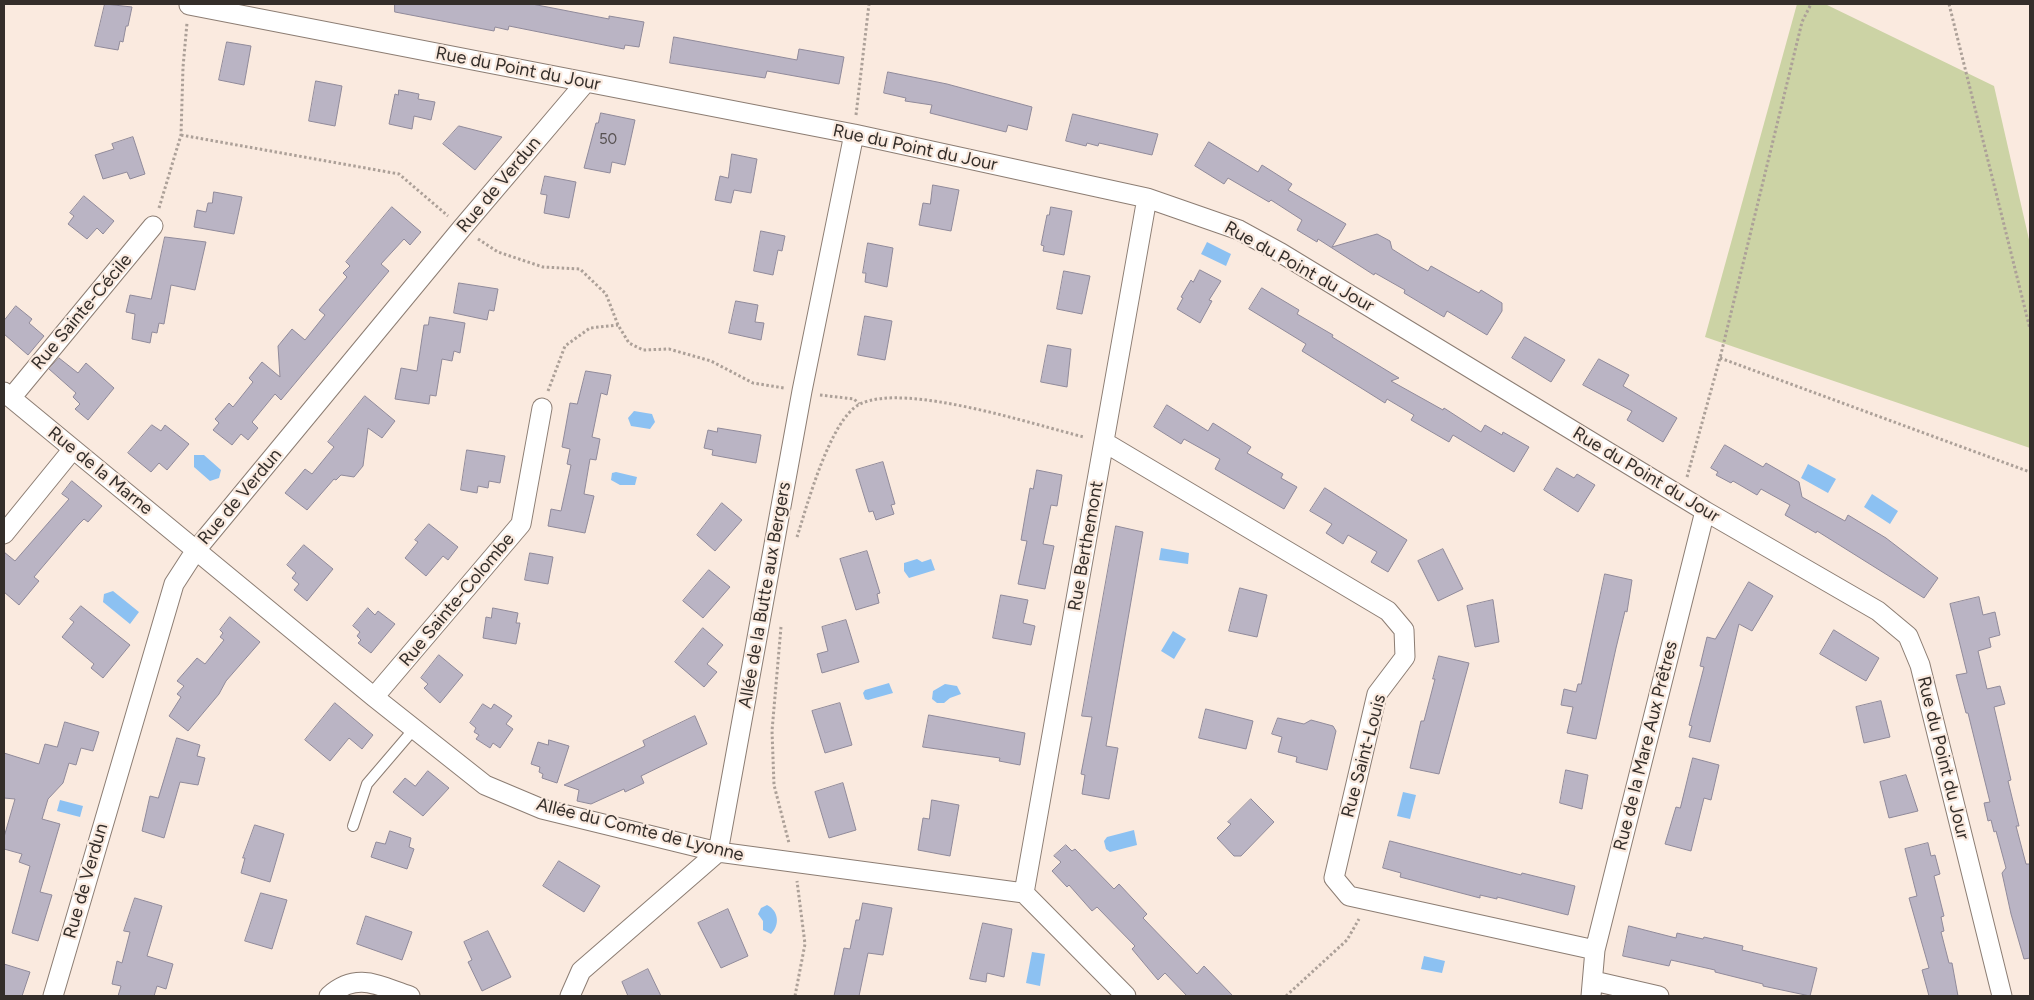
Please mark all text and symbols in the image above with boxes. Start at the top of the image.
street label: Rue du Point du Jour [434,42,602,96]
street label: Rue du Point du Jour [831,120,999,176]
house number: 50 [599,131,617,149]
street label: Rue de Verdun [453,133,545,237]
street label: Rue du Point du Jour [1220,217,1378,317]
street label: Rue Sainte-Cécile [27,250,137,374]
street label: Rue de la Marne [43,422,157,520]
street label: Rue du Point du Jour [1569,423,1723,527]
street label: Rue de Verdun [194,445,286,549]
street label: Rue Berthemont [1064,479,1108,613]
street label: Allée de la Butte aux Bergers [734,480,796,710]
street label: Rue Sainte-Colombe [395,529,519,671]
street label: Rue de la Mare Aux Prêtres [1609,639,1683,853]
street label: Rue du Point du Jour [1912,674,1974,842]
street label: Rue Saint-Louis [1337,692,1391,820]
street label: Allée du Comte de Lyonne [534,794,746,866]
street label: Rue de Verdun [59,821,113,941]

